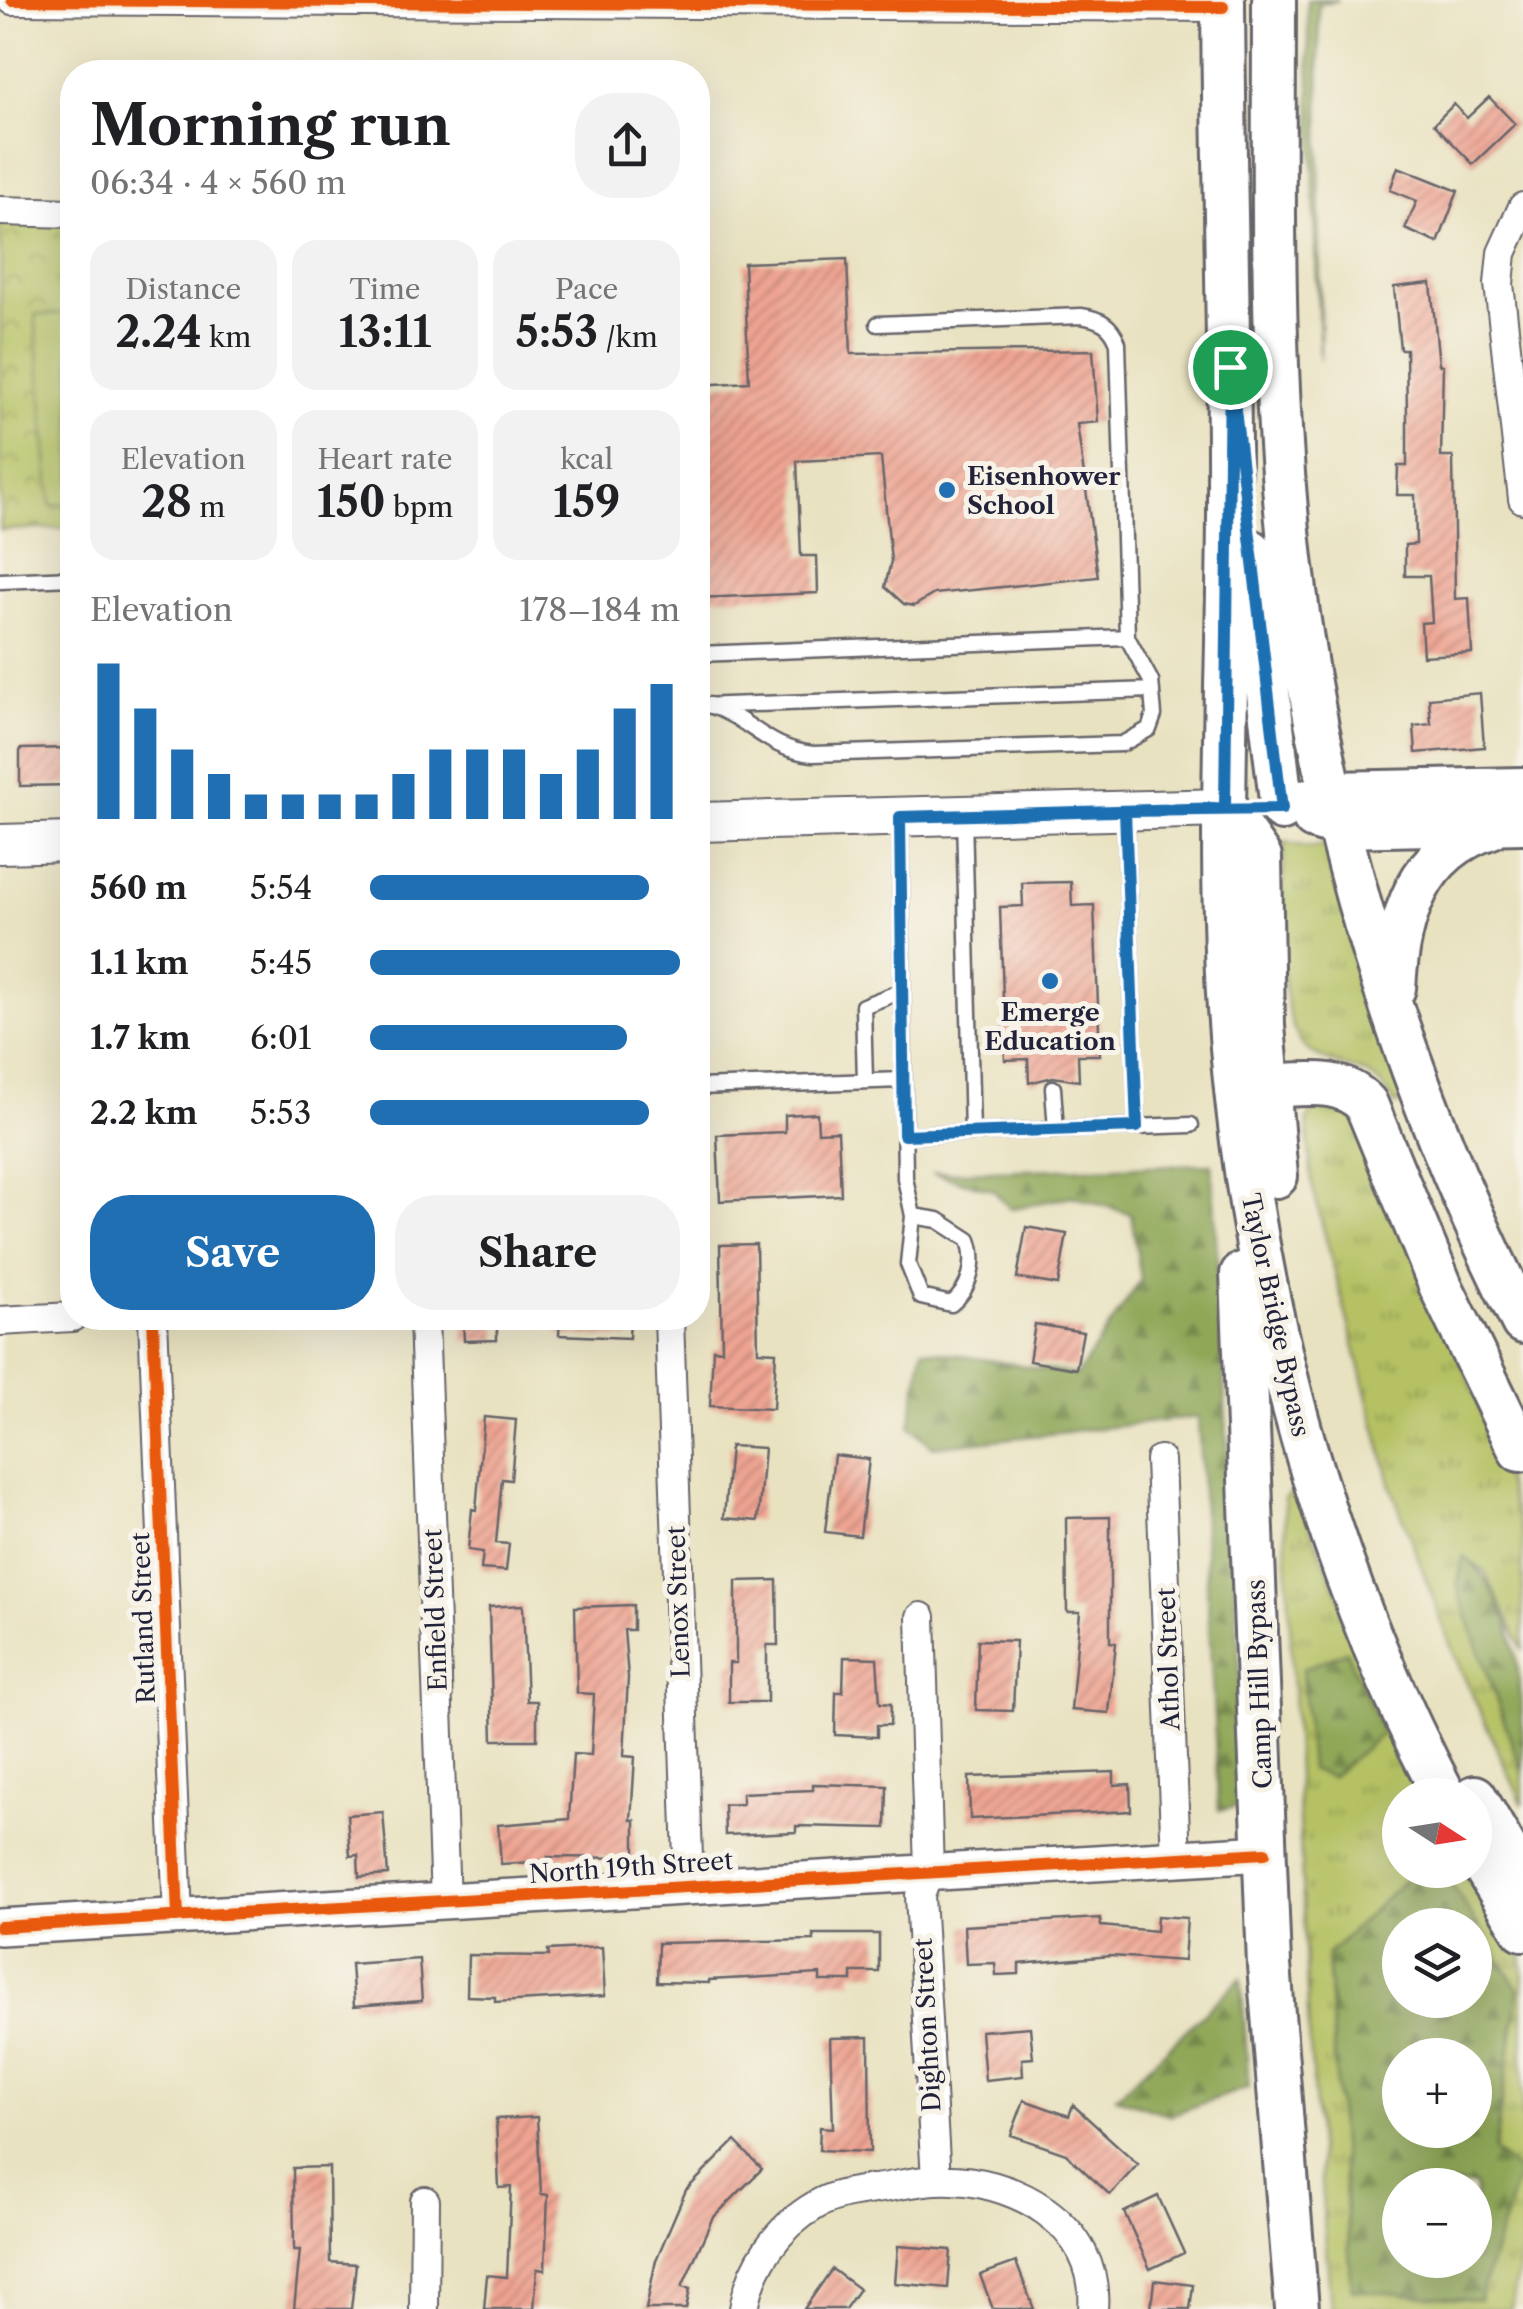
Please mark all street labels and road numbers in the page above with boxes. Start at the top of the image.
street label: Taylor Bridge Bypass [1235,1191,1316,1440]
street label: Lenox Street [660,1525,697,1679]
street label: Enfield Street [417,1528,454,1692]
street label: Rutland Street [125,1532,162,1704]
street label: Camp Hill Bypass [1240,1579,1279,1789]
street label: Athol Street [1151,1587,1187,1732]
street label: North 19th Street [528,1845,734,1890]
street label: Dighton Street [907,1937,948,2113]

